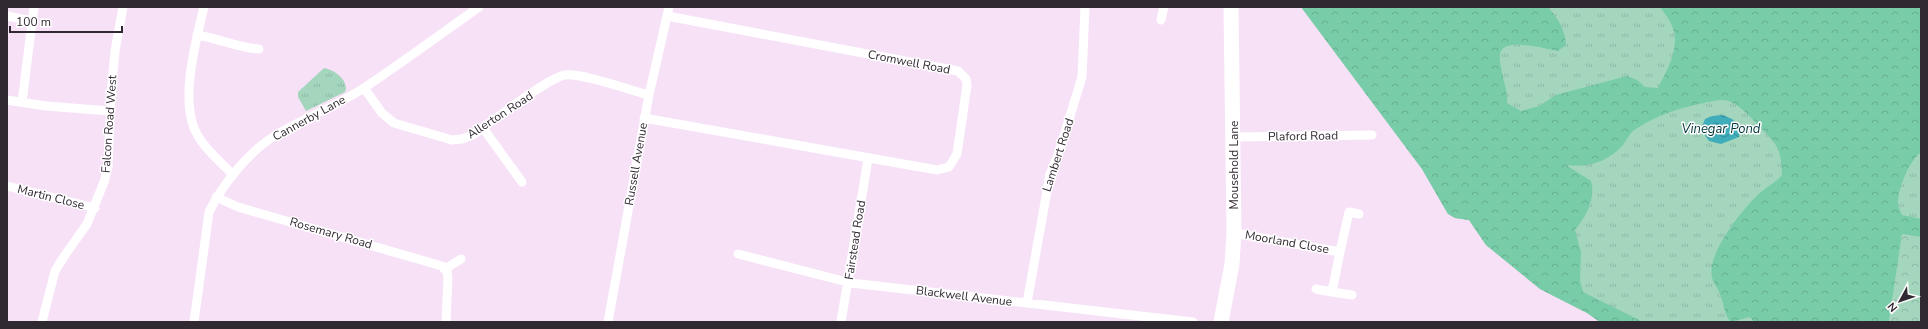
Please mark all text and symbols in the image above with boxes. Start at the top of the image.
scale bar [10,8,122,34]
text: 100 m [16,14,51,30]
street label: Cromwell Road [866,46,952,78]
street label: Falcon Road West [98,74,120,173]
street label: Allerton Road [464,88,536,142]
street label: Cannerby Lane [270,91,348,145]
street label: Lambert Road [1039,116,1077,194]
water label: Vinegar Pond [1682,120,1761,138]
street label: Russell Avenue [621,121,651,207]
street label: Mousehold Lane [1226,121,1242,209]
street label: Plaford Road [1268,127,1338,145]
street label: Martin Close [16,181,86,213]
street label: Fairstead Road [841,199,869,281]
street label: Rosemary Road [288,214,374,252]
street label: Moorland Close [1244,227,1330,257]
north arrow [1880,281,1920,321]
street label: Blackwell Avenue [915,282,1013,310]
text: N [1884,299,1901,315]

